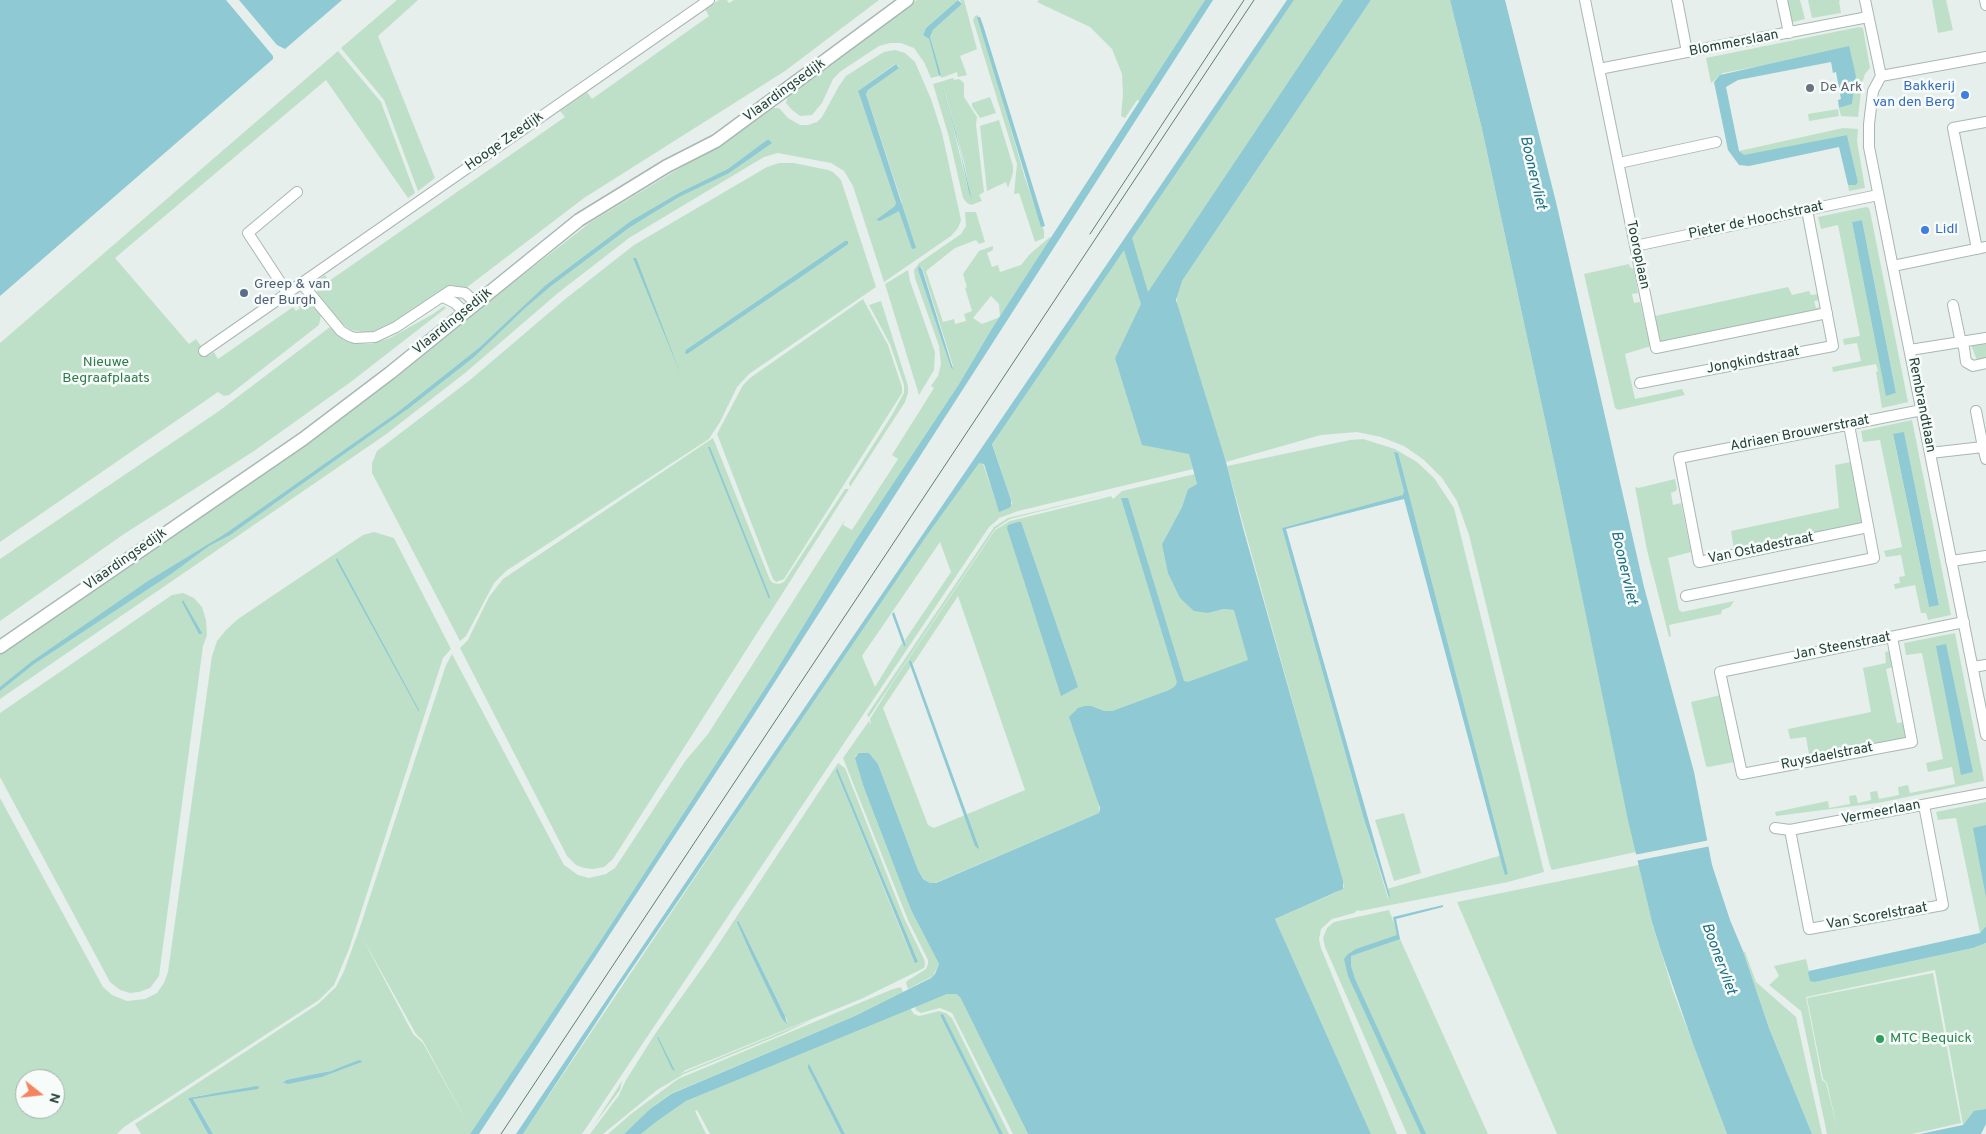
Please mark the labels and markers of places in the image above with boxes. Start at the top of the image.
place label: Bakkerij van den Berg [1873,79,1955,111]
place label: De Ark [1820,80,1863,96]
marker: De Ark [1804,82,1816,94]
marker: Bakkerij van den Berg [1959,89,1971,101]
place label: Lidl [1935,222,1958,238]
marker: Lidl [1919,224,1931,236]
place label: Greep & van der Burgh [254,277,330,310]
marker: Greep & van der Burgh [238,287,250,299]
place label: MTC Bequick [1890,1031,1972,1047]
marker: MTC Bequick [1874,1033,1886,1045]

